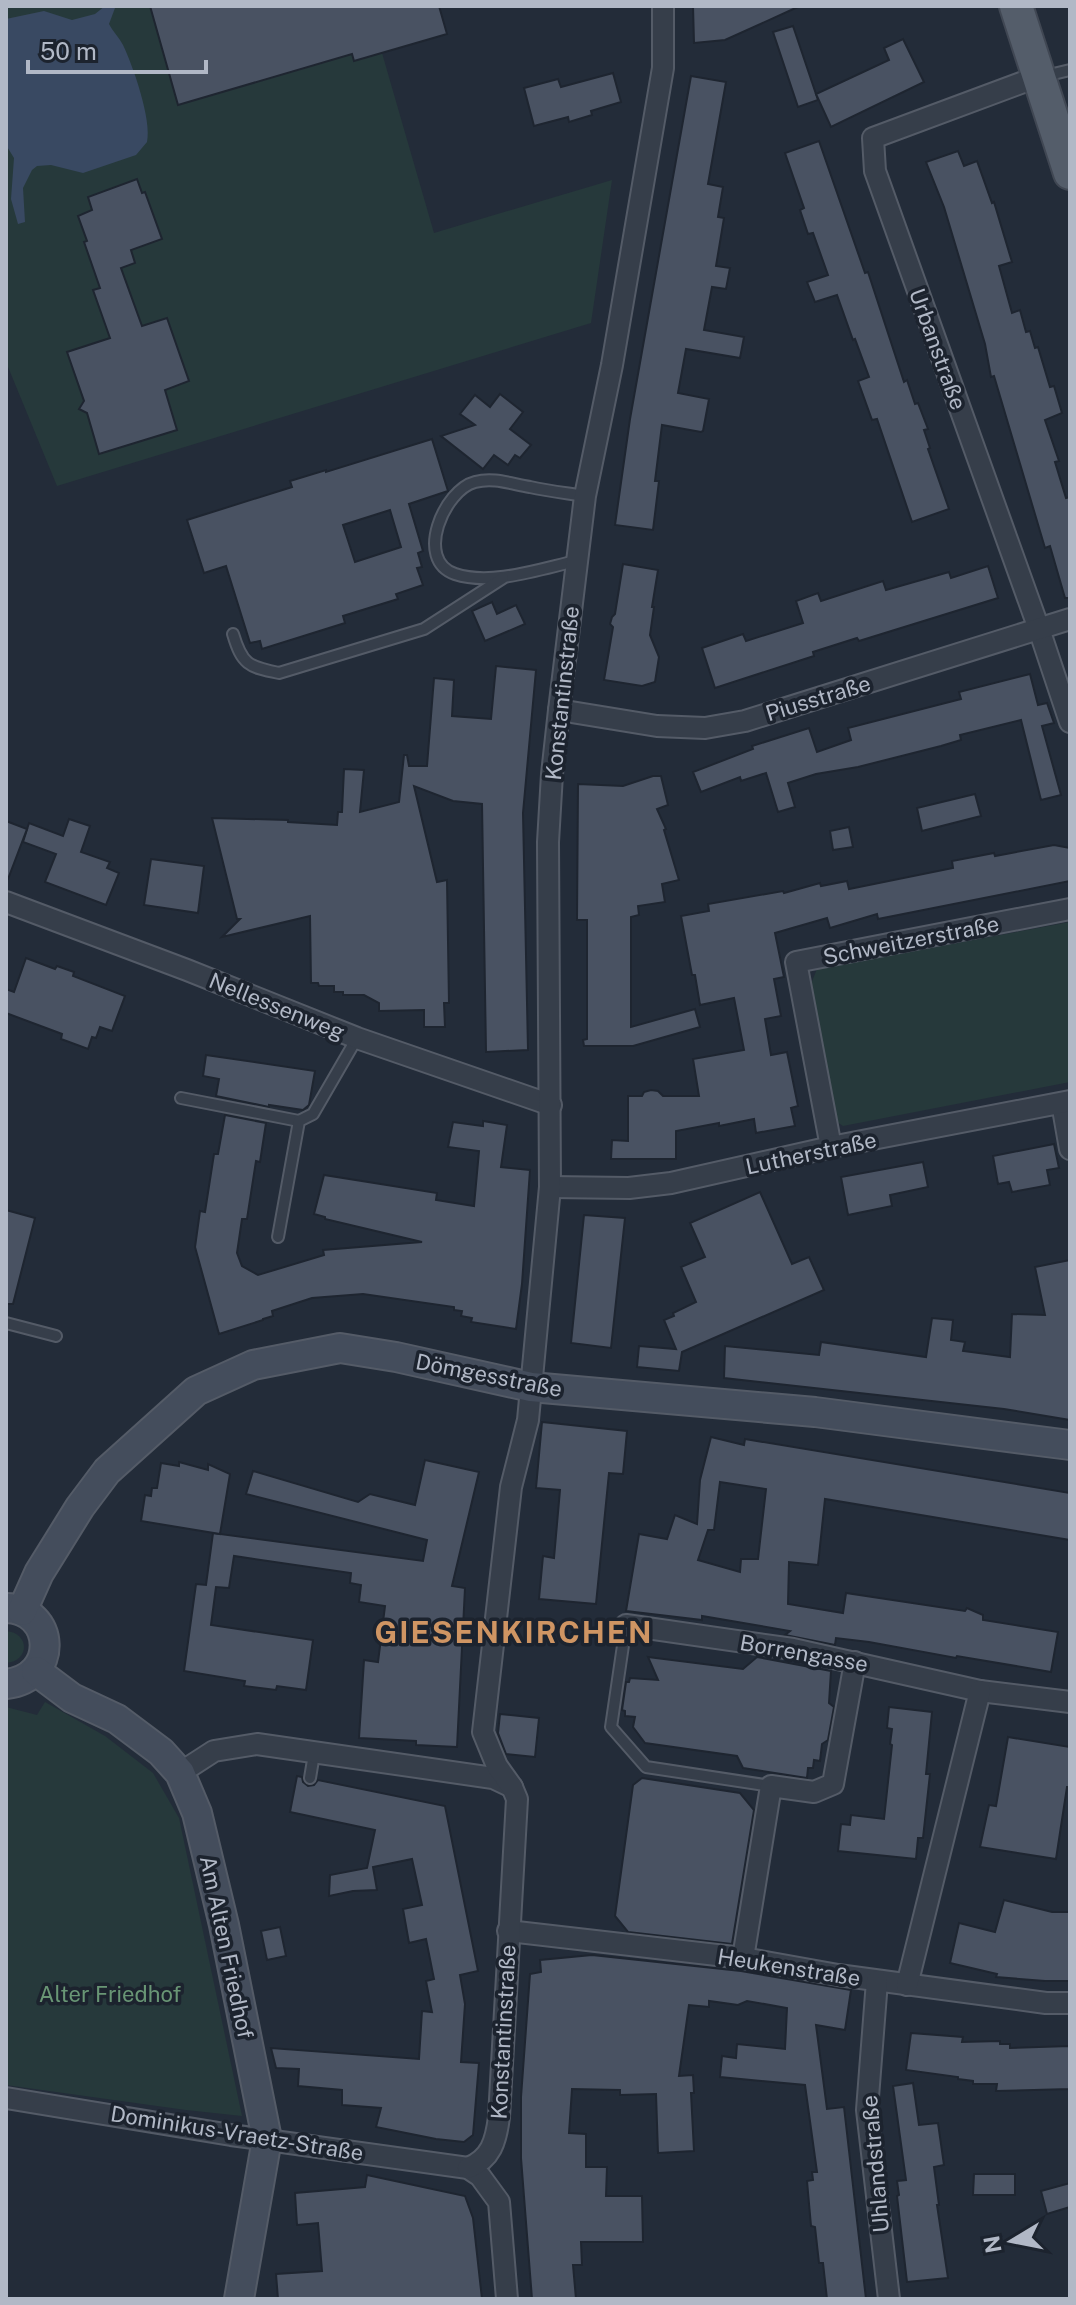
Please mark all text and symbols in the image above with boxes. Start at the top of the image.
scale bar [28,24,206,74]
text: 50 m [40,37,97,65]
street label: Urbanstraße [904,285,972,413]
street label: Konstantinstraße [540,605,584,781]
street label: Piusstraße [762,670,874,726]
street label: Schweitzerstraße [821,910,1001,970]
street label: Nellessenweg [205,967,349,1045]
street label: Lutherstraße [743,1126,879,1180]
street label: Dömgesstraße [413,1348,565,1402]
district label: GIESENKIRCHEN [375,1614,653,1650]
street label: Borrengasse [738,1629,870,1677]
street label: Am Alten Friedhof [195,1853,259,2041]
street label: Heukenstraße [716,1943,862,1991]
street label: Konstantinstraße [485,1944,521,2120]
park label: Alter Friedhof [39,1981,181,2007]
street label: Uhlandstraße [856,2094,894,2234]
street label: Dominikus-Vraetz-Straße [109,2100,365,2166]
north arrow [972,2201,1052,2281]
text: N [978,2234,1007,2255]

